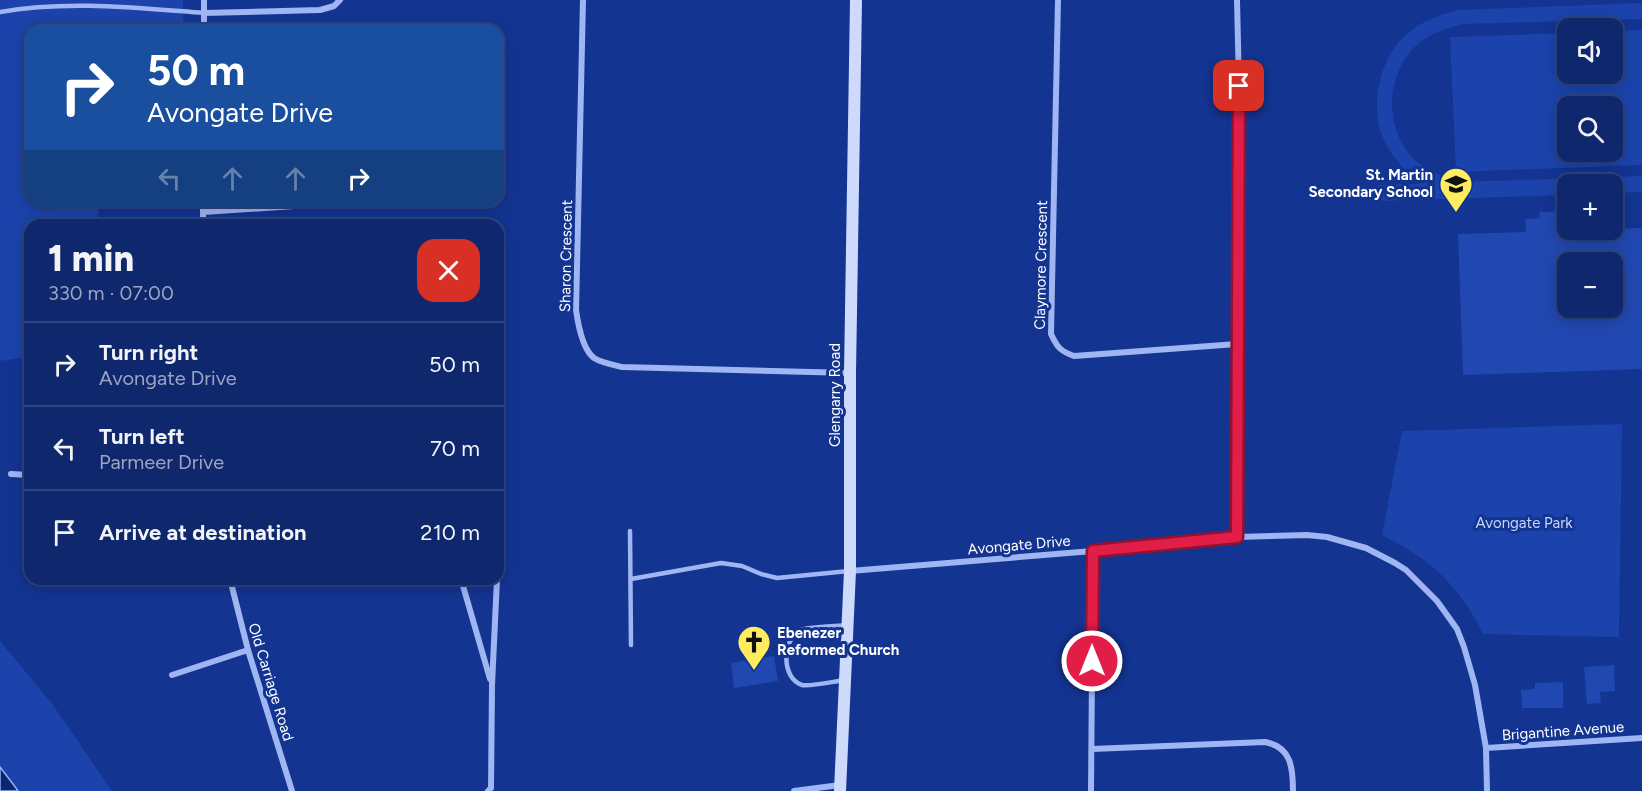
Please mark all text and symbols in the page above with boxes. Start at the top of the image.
map controls [1557,18,1623,318]
button: sound [1557,18,1623,84]
text: 50 m [147,45,245,96]
icon: right [48,48,126,126]
pin [1213,60,1264,111]
icon: arrive [1222,69,1255,102]
text: Avongate Drive [147,96,333,129]
button: search [1557,96,1623,162]
icon: left [153,162,186,195]
icon: ahead [216,162,249,195]
icon: ahead [279,162,312,195]
icon: right [342,162,375,195]
place label: St. Martin Secondary School [1308,166,1433,201]
school or university icon: St. Martin Secondary School [1438,166,1474,213]
button: + [1557,174,1623,240]
street label: Sharon Crescent [556,199,576,312]
street label: Claymore Crescent [1031,200,1051,330]
text: 1 min [48,237,134,280]
button: close [417,239,480,302]
button: − [1557,252,1623,318]
text: 330 m · 07:00 [48,281,174,305]
text: Turn right [99,339,198,366]
street label: Glengarry Road [826,343,844,447]
icon: right [48,348,81,381]
text: 50 m [429,351,480,378]
text: Avongate Drive [99,366,237,390]
text: Turn left [99,423,185,450]
icon: left [48,432,81,465]
text: 70 m [430,435,480,462]
text: Parmeer Drive [99,450,224,474]
park label: Avongate Park [1475,514,1573,532]
icon: arrive [48,516,81,549]
text: Arrive at destination [99,519,307,546]
text: 210 m [420,519,480,546]
street label: Avongate Drive [967,532,1071,558]
street label: Old Carriage Road [244,621,298,743]
church icon: Ebenezer Reformed Church [736,624,772,671]
place label: Ebenezer Reformed Church [777,624,899,659]
position arrow [1060,629,1124,693]
street label: Brigantine Avenue [1501,718,1625,744]

